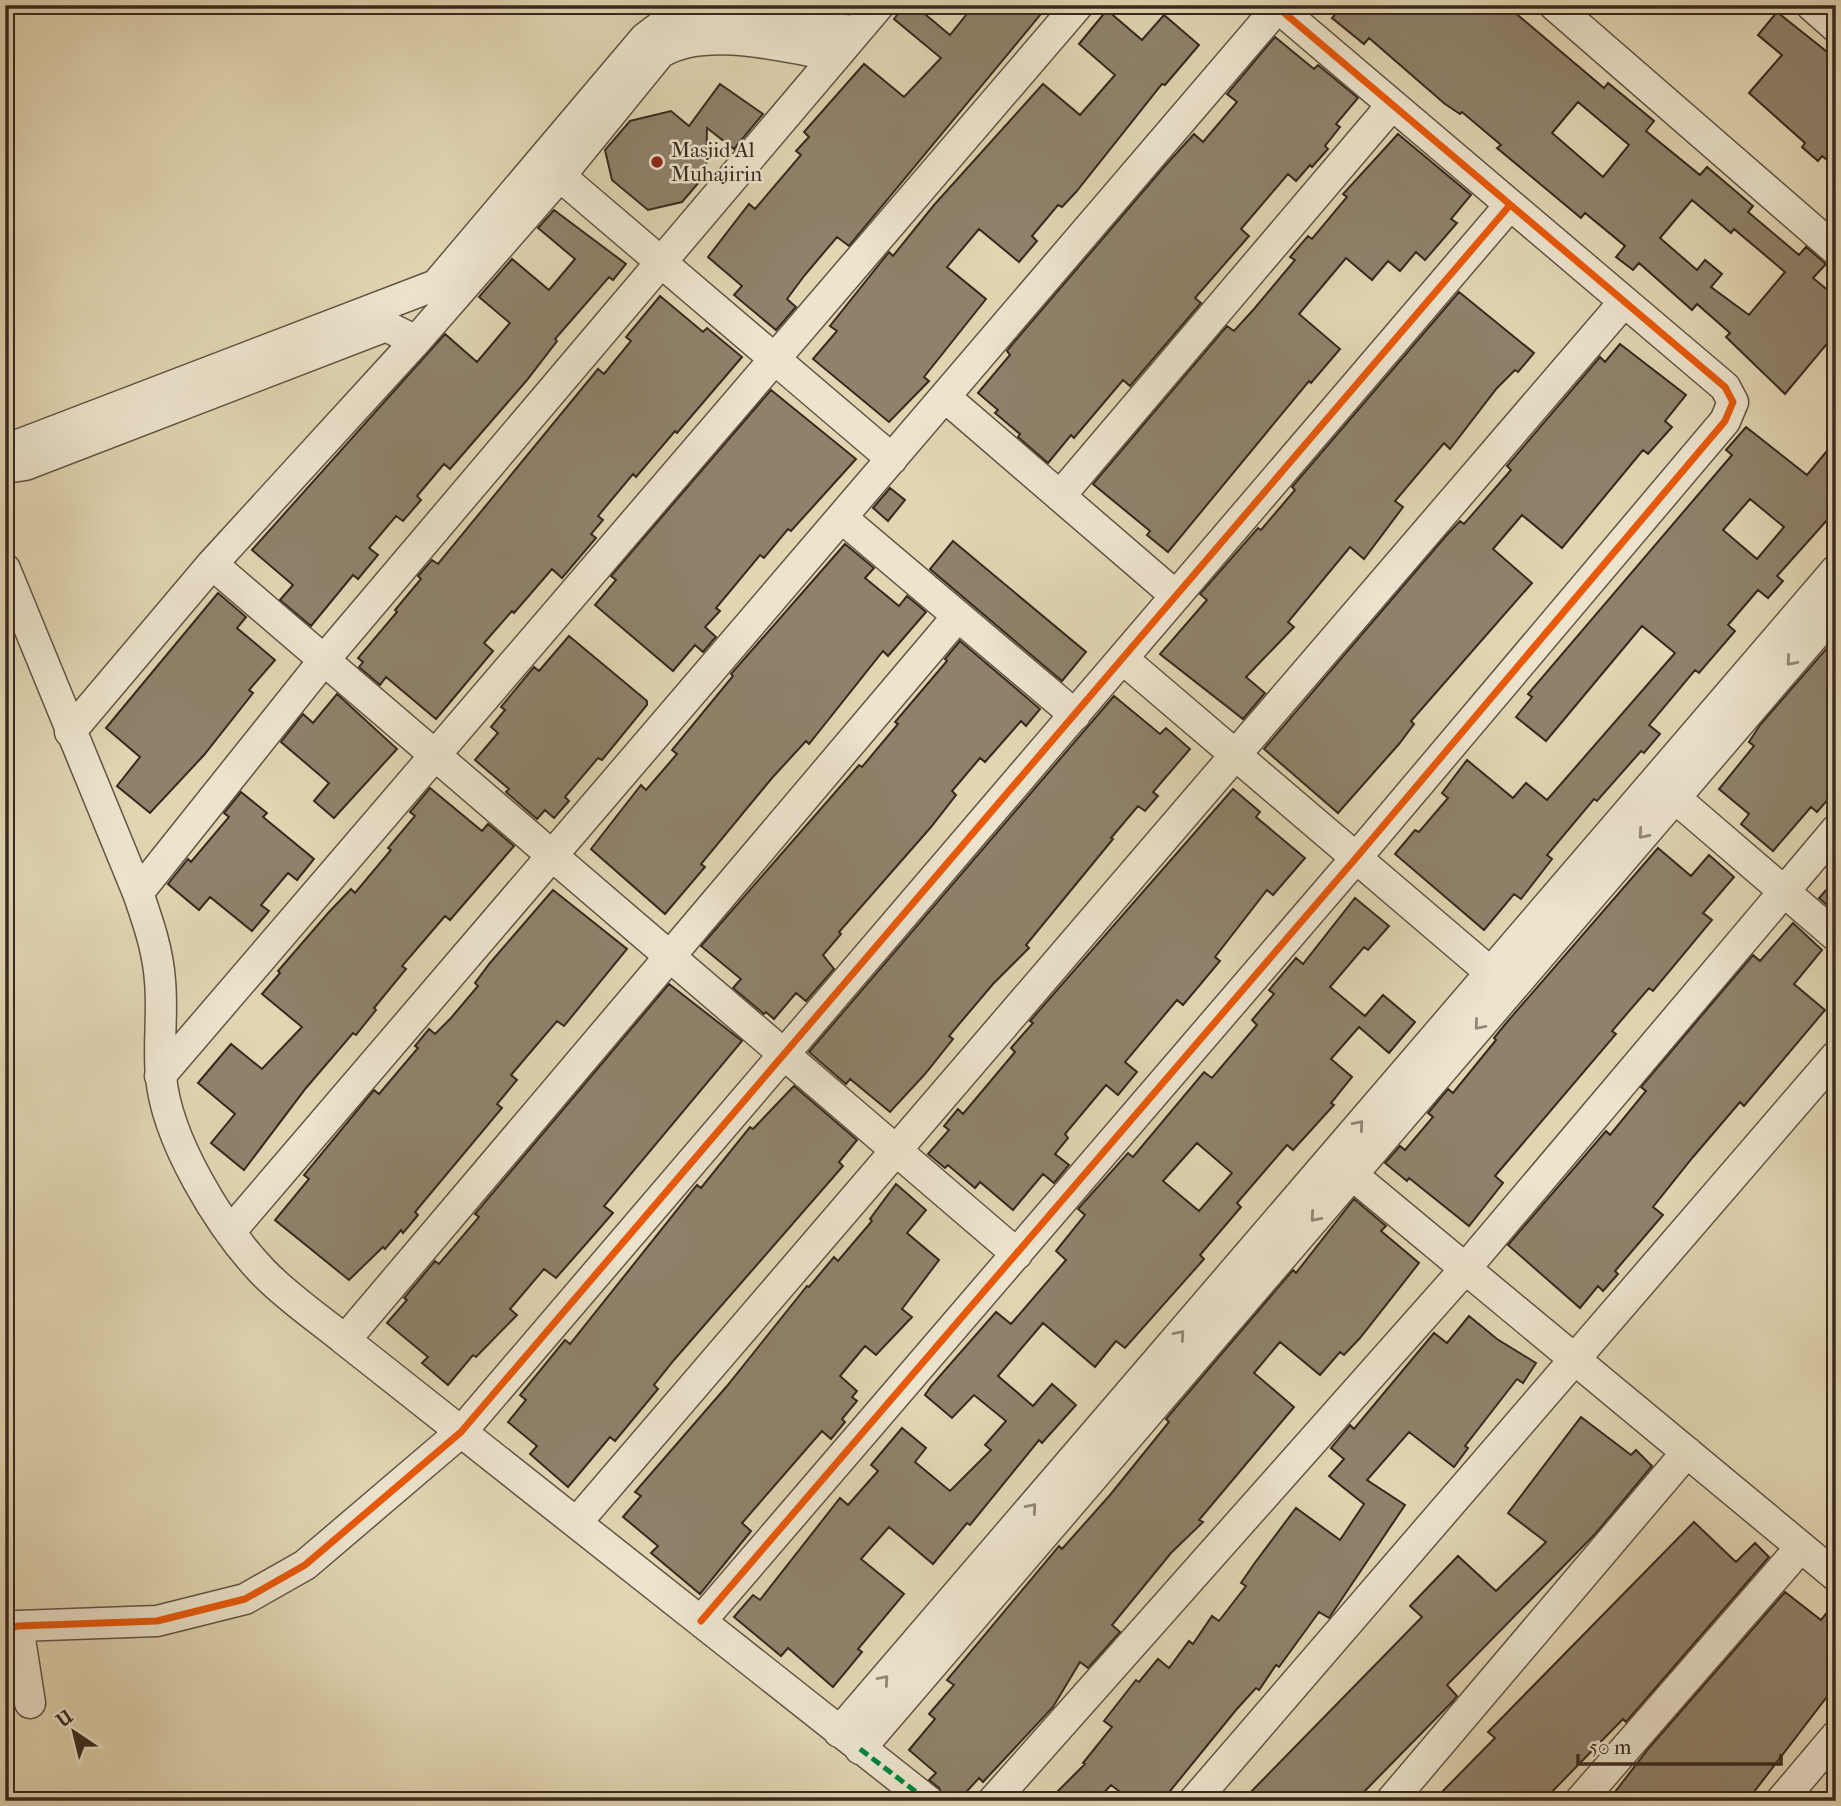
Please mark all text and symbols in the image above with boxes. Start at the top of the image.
place label: Masjid Al Muhajirin [671,138,762,186]
marker: Masjid Al Muhajirin [649,154,665,170]
one-way arrow [1787,653,1799,666]
one-way arrow [1639,825,1651,838]
one-way arrow [1475,1017,1487,1030]
one-way arrow [1351,1120,1363,1133]
one-way arrow [1311,1208,1323,1221]
one-way arrow [1172,1330,1184,1343]
one-way arrow [1024,1503,1036,1516]
one-way arrow [876,1676,888,1689]
north arrow [38,1698,108,1768]
text: U [52,1706,77,1733]
scale bar [1578,1722,1782,1766]
text: 50 m [1589,1735,1632,1759]

